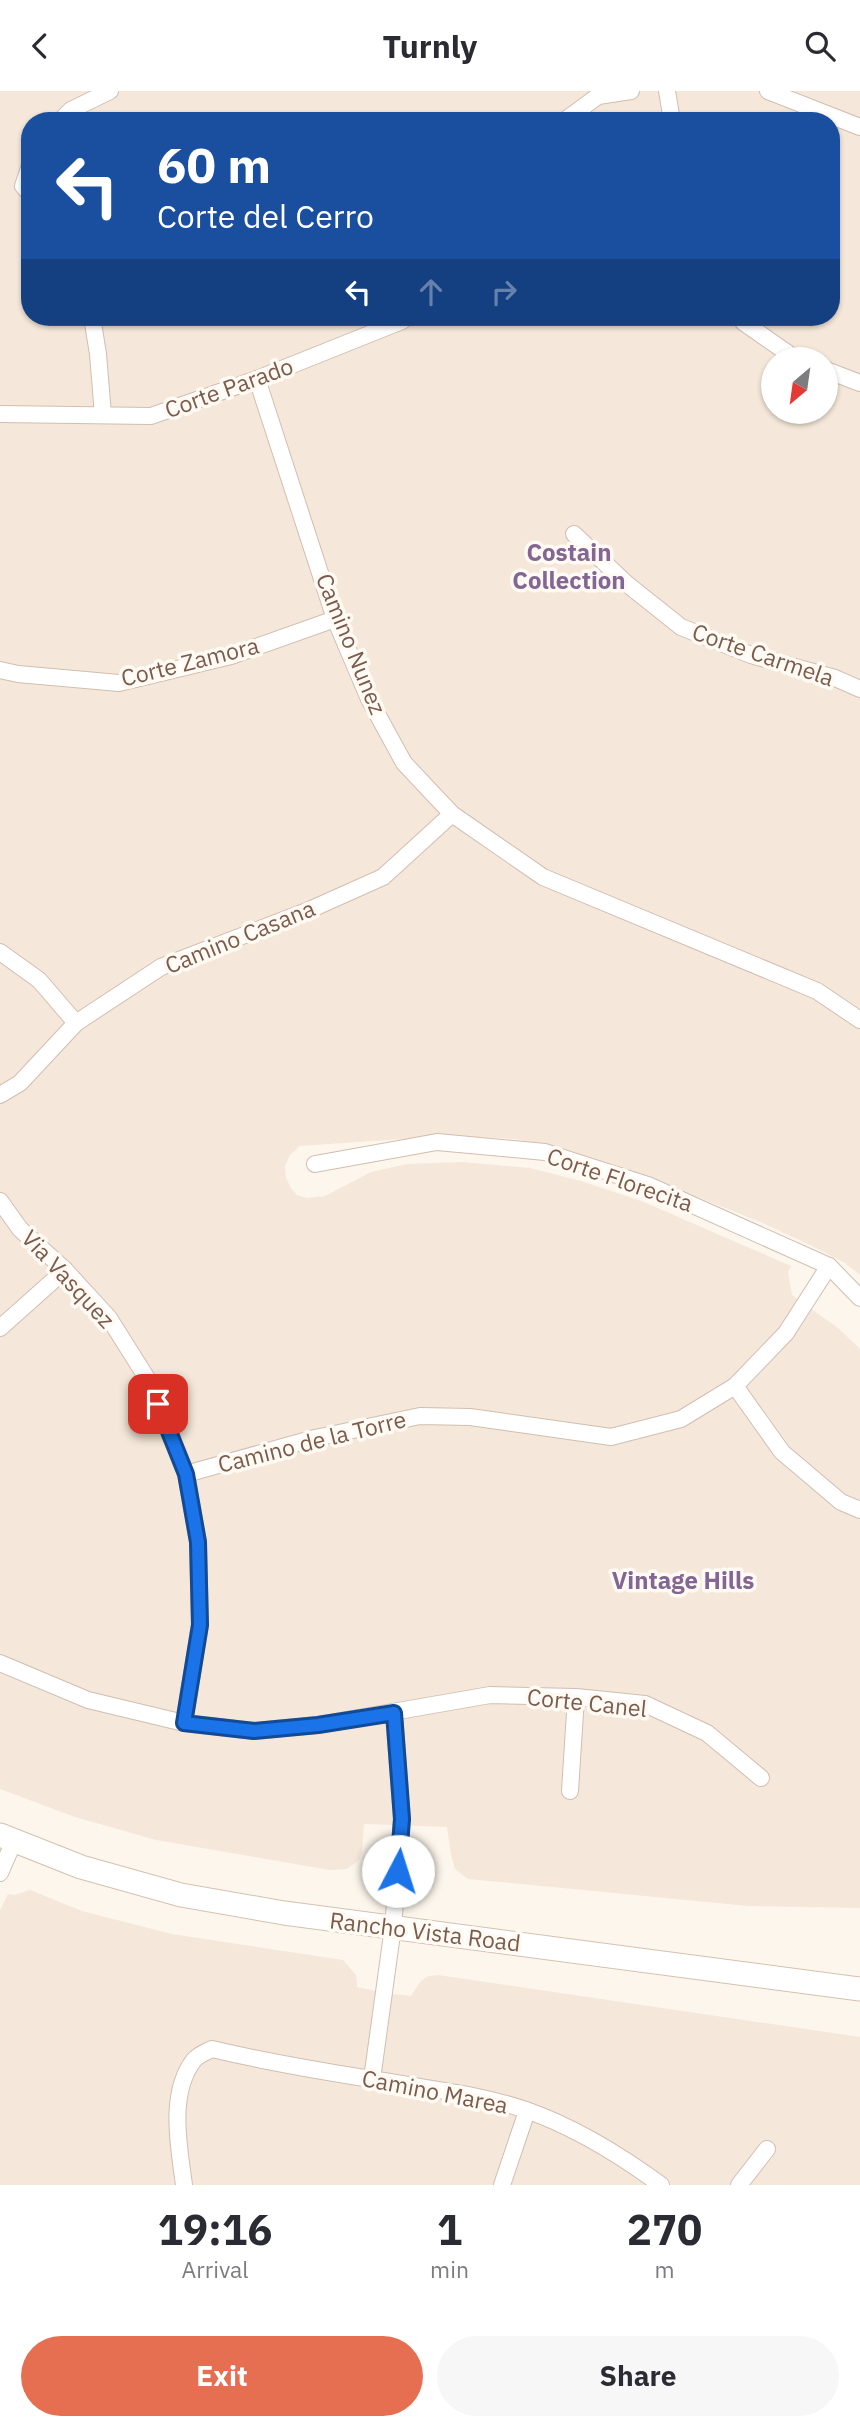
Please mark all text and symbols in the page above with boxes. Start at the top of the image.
text: Turnly [383,25,477,67]
icon: back [21,27,59,65]
icon: search [801,27,839,65]
text: 60 m [157,133,271,196]
icon: left [42,140,133,231]
text: Corte del Cerro [157,195,374,237]
icon: left [339,273,377,311]
icon: ahead [412,273,450,311]
icon: right [485,273,523,311]
north arrow [761,347,838,423]
map controls [761,347,838,424]
street label: Corte Parado [160,350,297,424]
district label: Costain Collection [512,536,626,596]
street label: Camino Nunez [310,569,394,718]
street label: Corte Carmela [688,616,838,692]
street label: Corte Zamora [118,629,262,693]
street label: Camino Casana [160,892,319,980]
street label: Corte Florecita [543,1140,697,1218]
street label: Via Vasquez [16,1223,122,1334]
pin [128,1374,188,1434]
icon: arrive [139,1385,177,1423]
street label: Camino de la Torre [214,1403,409,1479]
district label: Vintage Hills [612,1564,754,1596]
street label: Corte Canel [526,1681,648,1723]
position arrow [361,1834,435,1908]
street label: Rancho Vista Road [328,1904,522,1958]
street label: Camino Marea [360,2062,511,2120]
text: 19:16 [158,2202,272,2257]
text: 1 [437,2202,462,2257]
text: 270 [627,2202,702,2257]
text: Arrival [182,2254,249,2284]
text: min [430,2254,469,2284]
text: m [654,2254,675,2284]
button: Exit [21,2336,423,2416]
button: Share [437,2336,839,2416]

